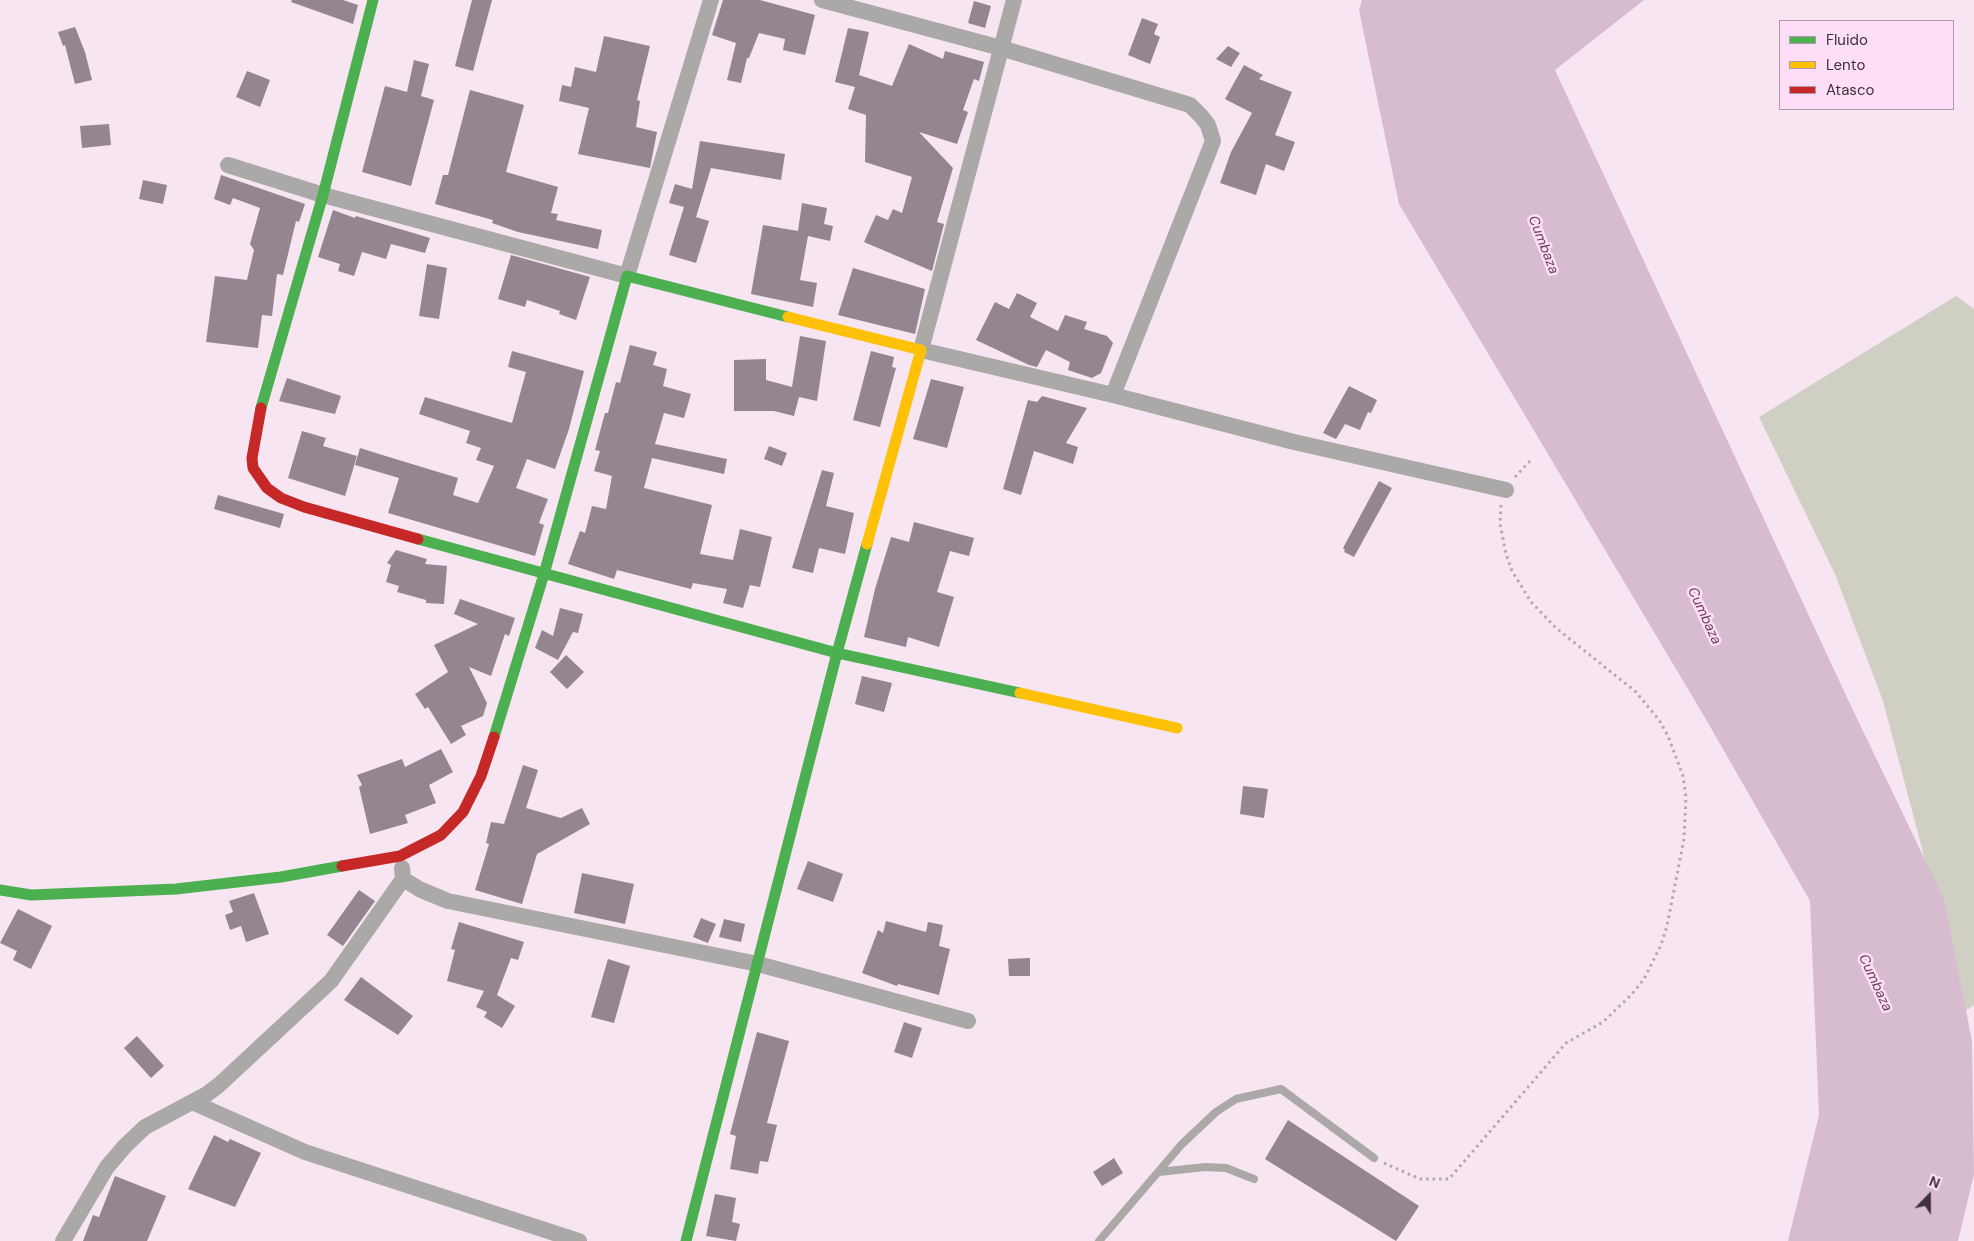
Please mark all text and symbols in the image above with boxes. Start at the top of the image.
legend [1779,20,1954,110]
text: Fluido [1826,30,1868,50]
text: Lento [1826,55,1865,75]
text: Atasco [1826,80,1874,100]
water label: Cumbaza [1524,213,1562,277]
water label: Cumbaza [1683,585,1725,647]
water label: Cumbaza [1854,952,1896,1014]
north arrow [1904,1171,1954,1221]
text: N [1927,1172,1943,1192]

